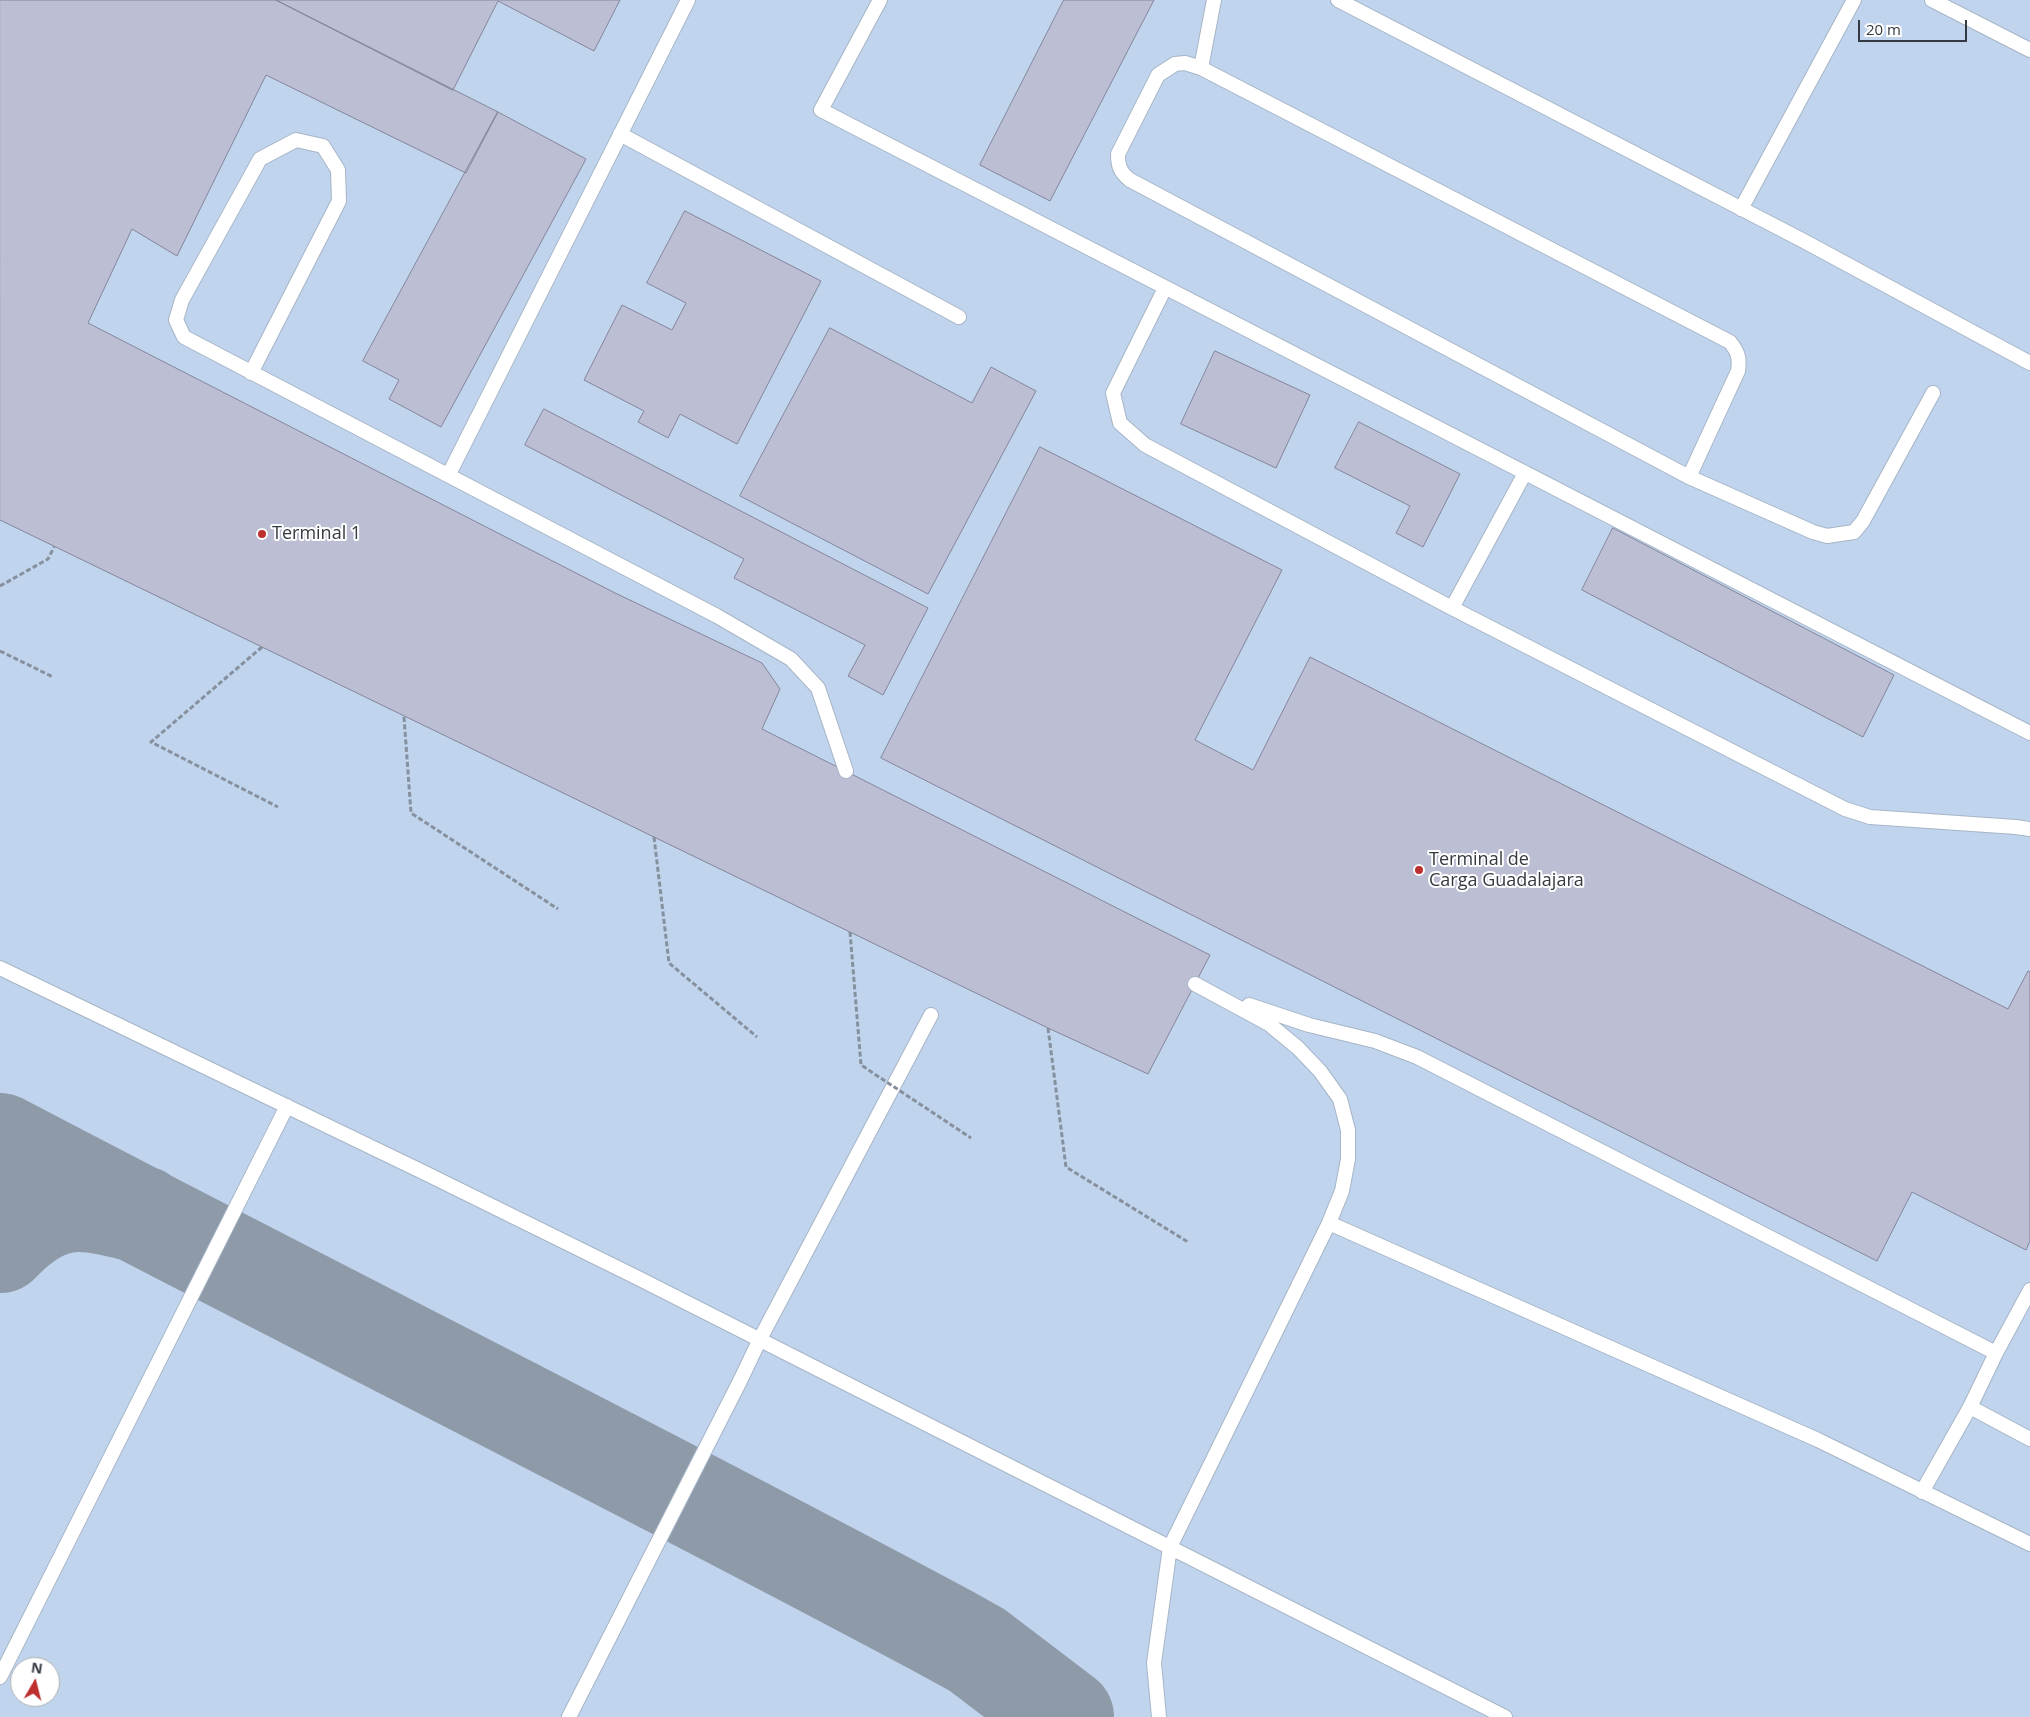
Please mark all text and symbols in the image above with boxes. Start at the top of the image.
scale bar [1860,10,1969,42]
text: 20 m [1866,19,1901,39]
place label: Terminal 1 [272,523,361,545]
marker: Terminal 1 [256,528,268,540]
place label: Terminal de Carga Guadalajara [1429,849,1584,892]
marker: Terminal de Carga Guadalajara [1413,864,1425,876]
north arrow [10,1657,60,1707]
text: N [30,1657,44,1678]

